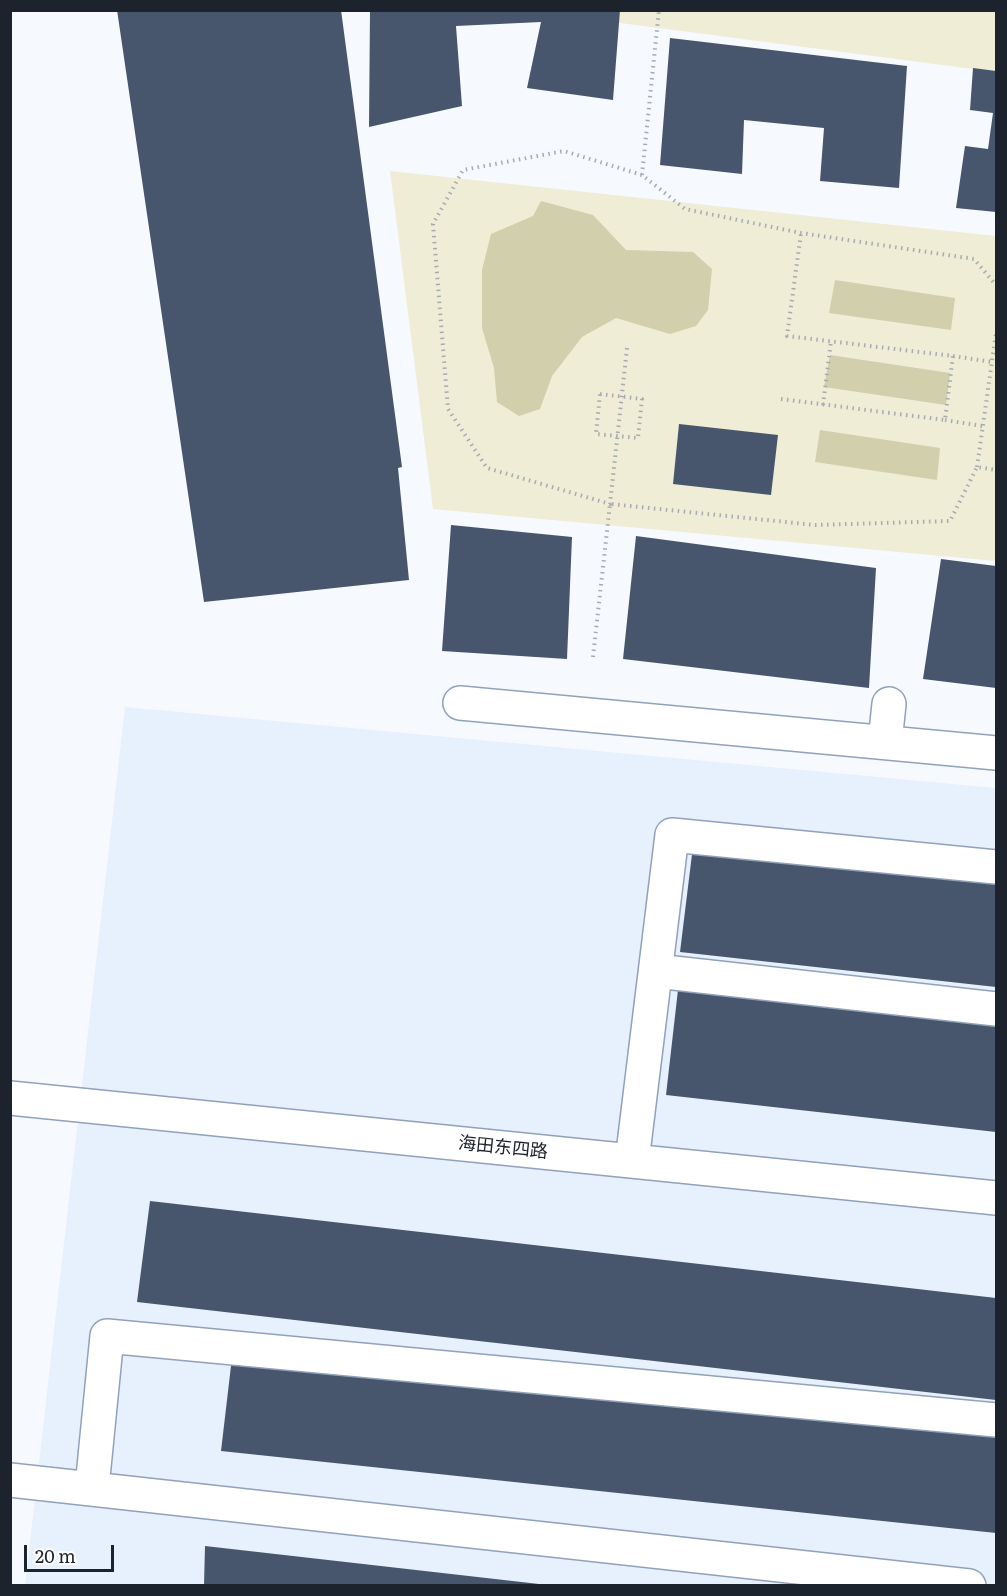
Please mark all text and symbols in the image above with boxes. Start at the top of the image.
street label: 海田东四路 [457,1133,549,1163]
scale bar [27,1533,117,1571]
text: 20 m [35,1542,76,1569]

